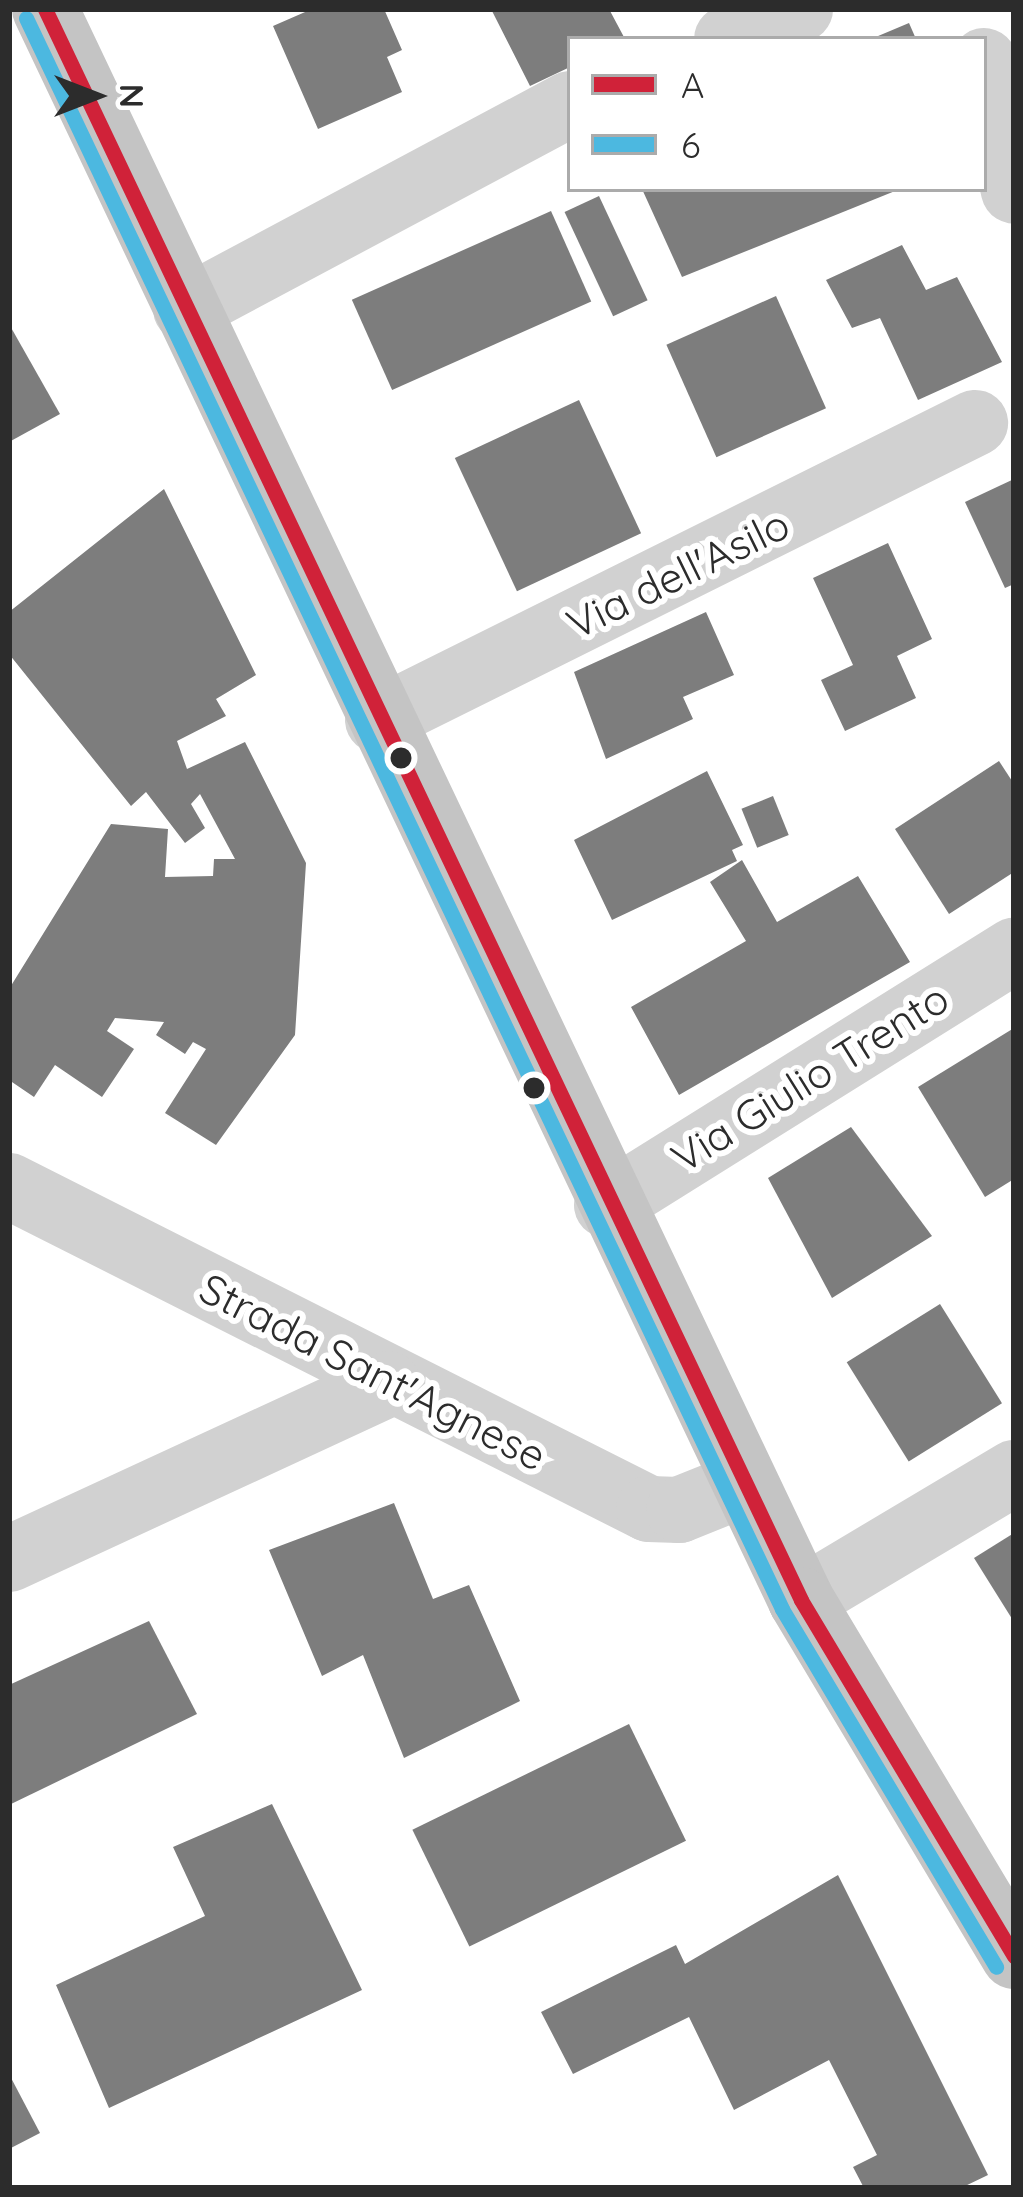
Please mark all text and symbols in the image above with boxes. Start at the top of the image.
north arrow [36,36,156,156]
legend [567,36,987,192]
text: A [681,62,704,107]
text: N [112,84,153,108]
text: 6 [681,122,700,167]
street label: Via dell'Asilo [559,499,797,649]
unlabelled marker [390,747,412,769]
street label: Via Giulio Trento [662,973,958,1183]
unlabelled marker [523,1077,545,1099]
street label: Strada Sant'Agnese [191,1263,555,1481]

